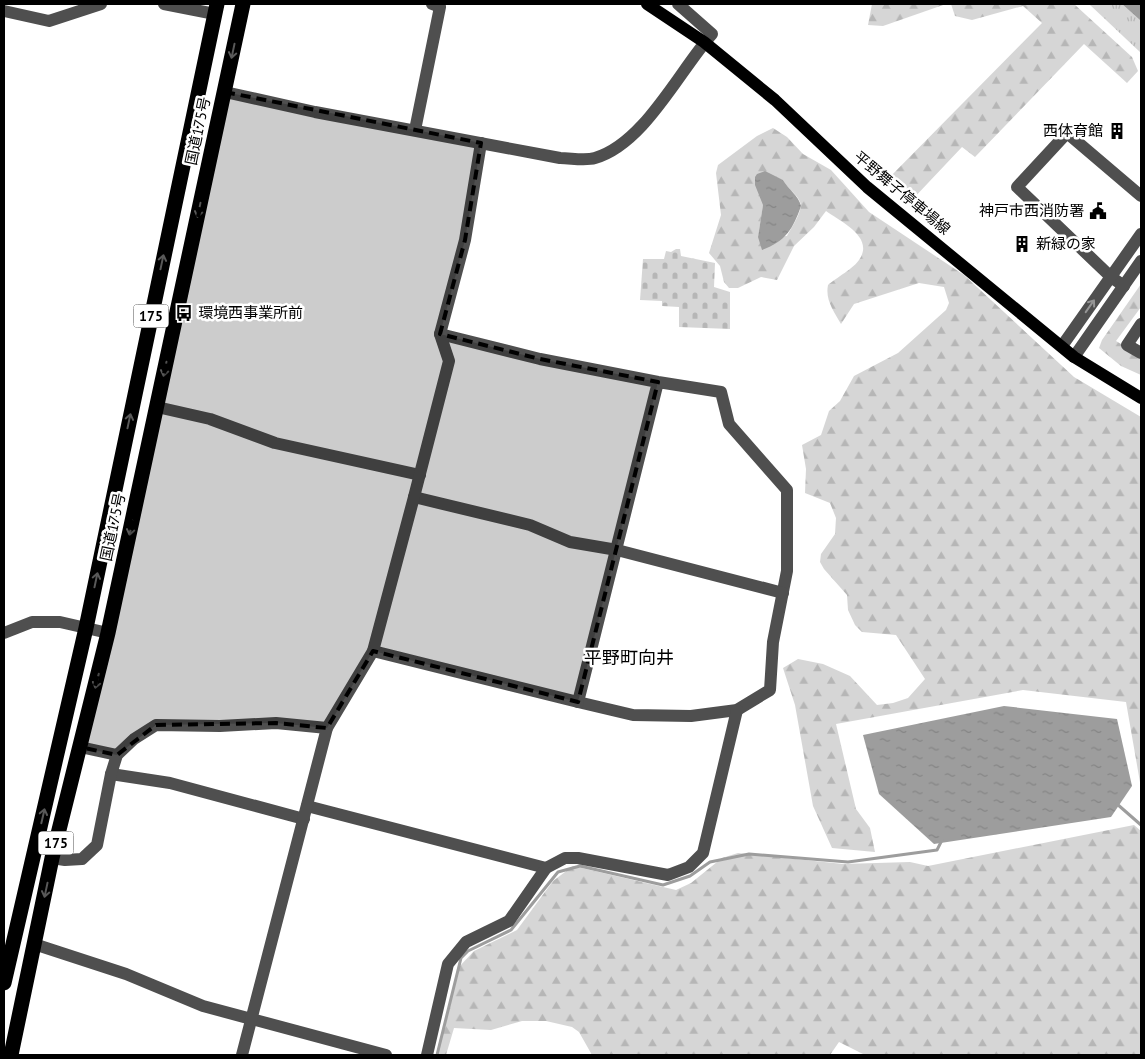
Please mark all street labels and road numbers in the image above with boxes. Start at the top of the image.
street label: 国道175号 [181,95,214,167]
street label: 平野舞子停車場線 [850,147,954,238]
road number: 175 [134,304,168,328]
street label: 国道175号 [96,491,129,563]
road number: 175 [38,831,74,854]

